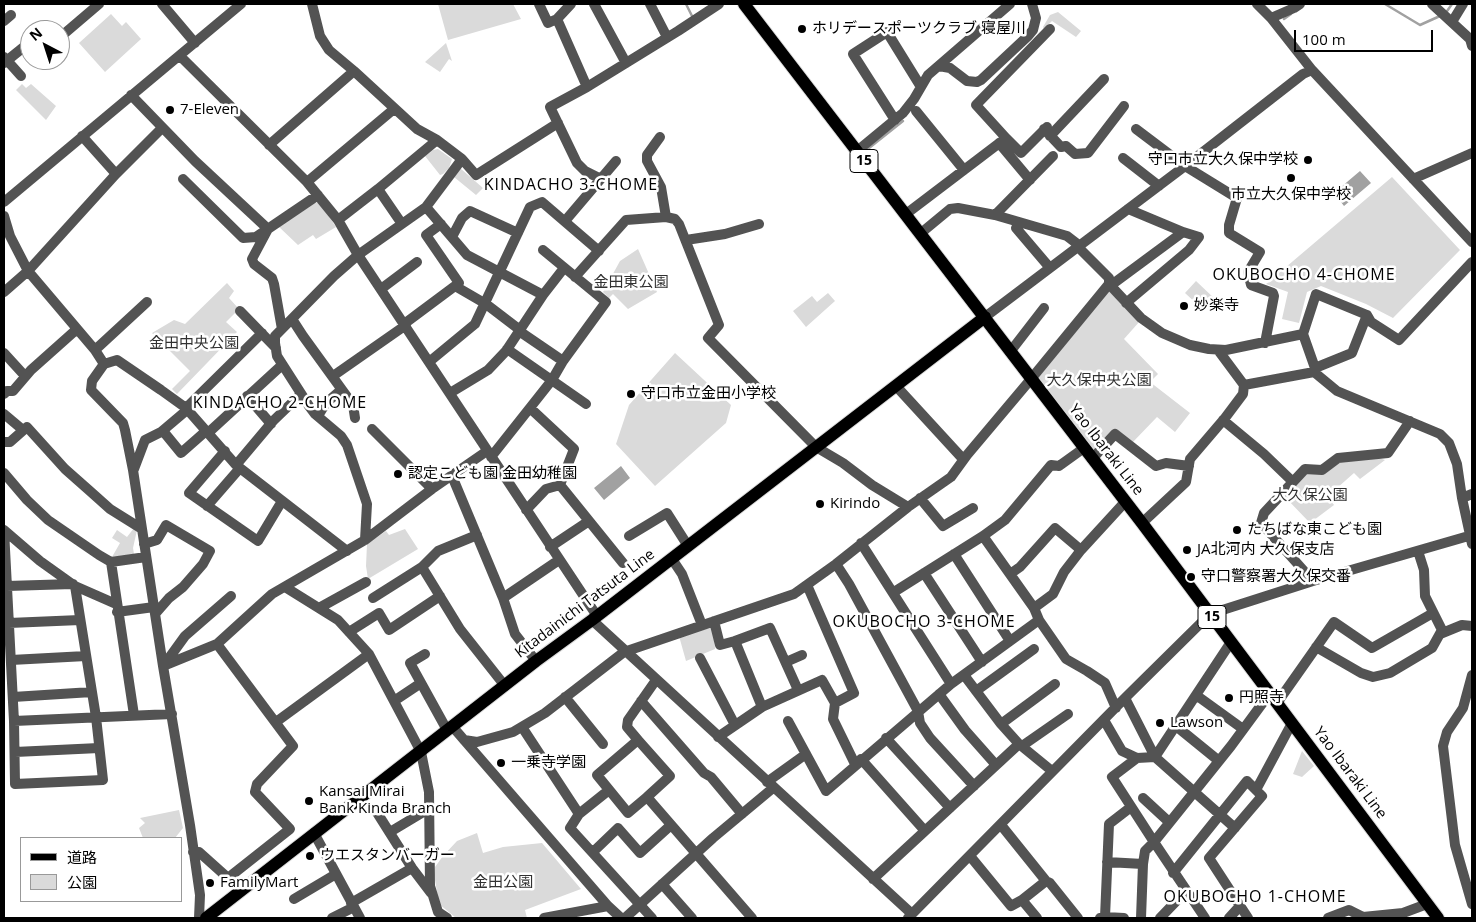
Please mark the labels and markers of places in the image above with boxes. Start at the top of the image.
place label: ホリデースポーツクラブ 寝屋川 [812,20,1026,38]
marker: ホリデースポーツクラブ 寝屋川 [796,23,808,35]
place label: 7-Eleven [180,101,239,119]
marker: 7-Eleven [164,104,176,116]
place label: 守口市立大久保中学校 [1148,151,1298,169]
marker: 守口市立大久保中学校 [1302,154,1314,166]
marker: 市立大久保中学校 [1285,172,1297,184]
place label: 市立大久保中学校 [1231,186,1351,204]
place label: 妙楽寺 [1194,297,1239,315]
marker: 妙楽寺 [1178,300,1190,312]
place label: 守口市立金田小学校 [641,385,776,403]
marker: 守口市立金田小学校 [625,388,637,400]
place label: 認定こども園 金田幼稚園 [408,465,577,483]
marker: 認定こども園 金田幼稚園 [392,468,404,480]
place label: Kirindo [830,495,880,513]
marker: Kirindo [814,498,826,510]
place label: たちばな東こども園 [1247,521,1382,539]
marker: たちばな東こども園 [1231,524,1243,536]
place label: JA北河内 大久保支店 [1197,541,1334,559]
marker: JA北河内 大久保支店 [1181,544,1193,556]
place label: 守口警察署大久保交番 [1201,568,1351,586]
marker: 守口警察署大久保交番 [1185,571,1197,583]
place label: 円照寺 [1239,689,1284,707]
marker: 円照寺 [1223,692,1235,704]
place label: Lawson [1170,714,1223,732]
marker: Lawson [1154,717,1166,729]
place label: 一乗寺学園 [511,754,586,772]
marker: 一乗寺学園 [495,757,507,769]
place label: Kansai Mirai Bank Kinda Branch [319,783,451,818]
marker: Kansai Mirai Bank Kinda Branch [303,795,315,807]
place label: ウエスタンバーガー [320,847,455,865]
marker: ウエスタンバーガー [304,850,316,862]
place label: FamilyMart [220,874,298,892]
marker: FamilyMart [204,877,216,889]

